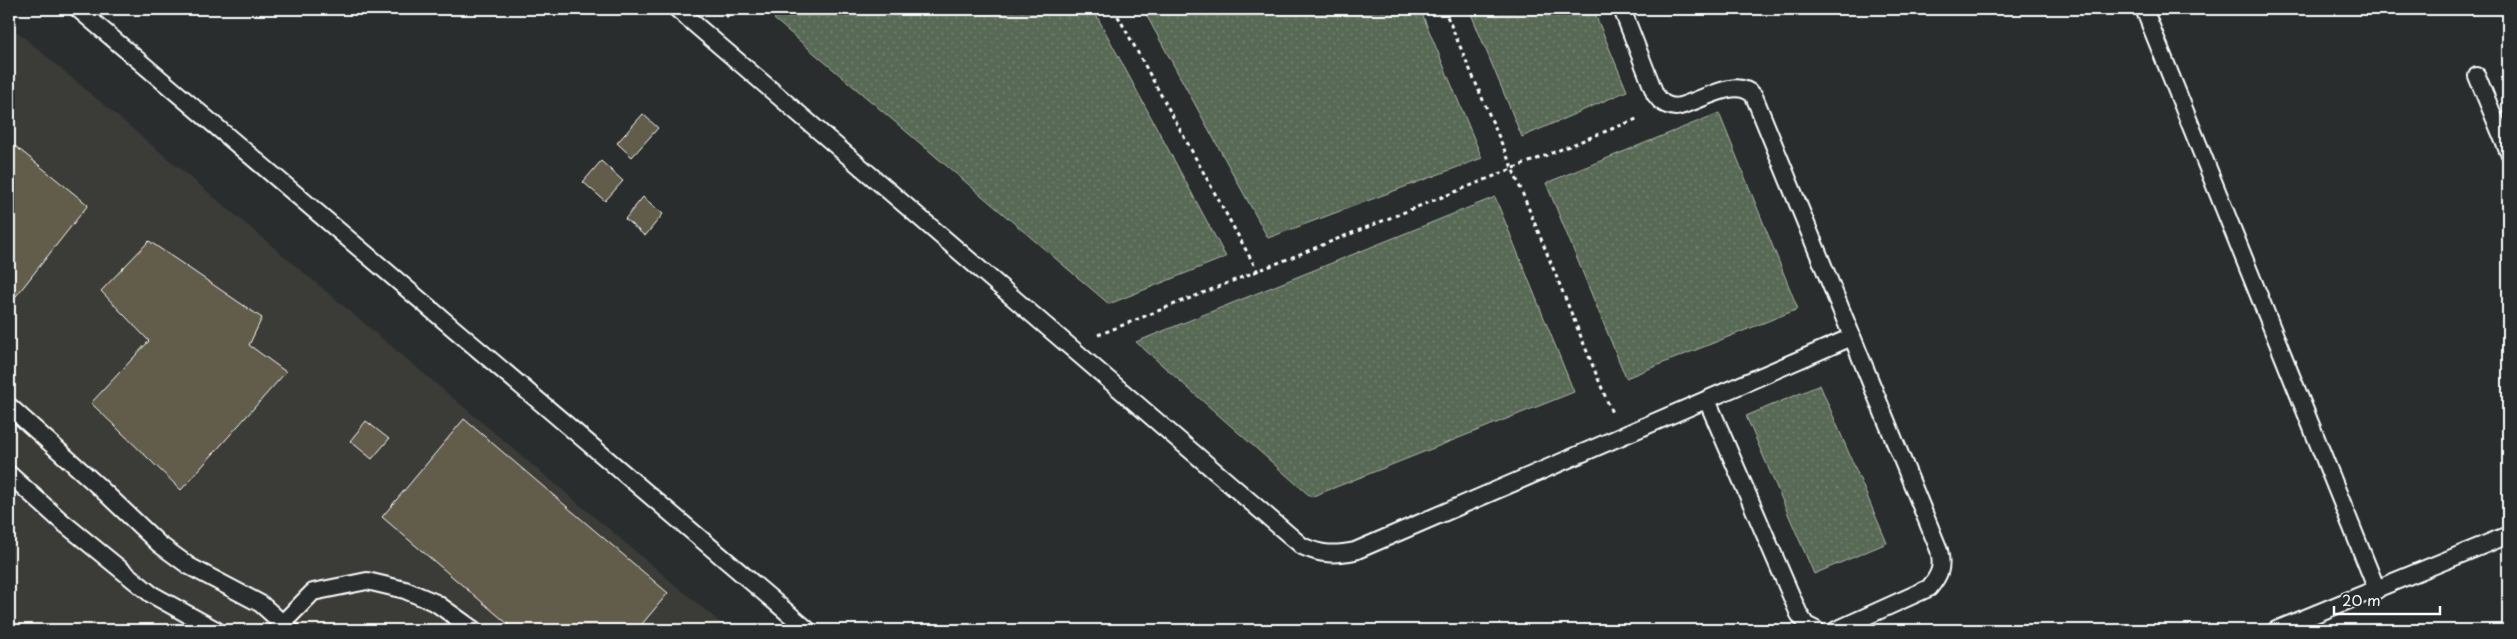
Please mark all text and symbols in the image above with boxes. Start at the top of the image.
scale bar [2334,584,2441,616]
text: 20 m [2342,588,2381,611]

